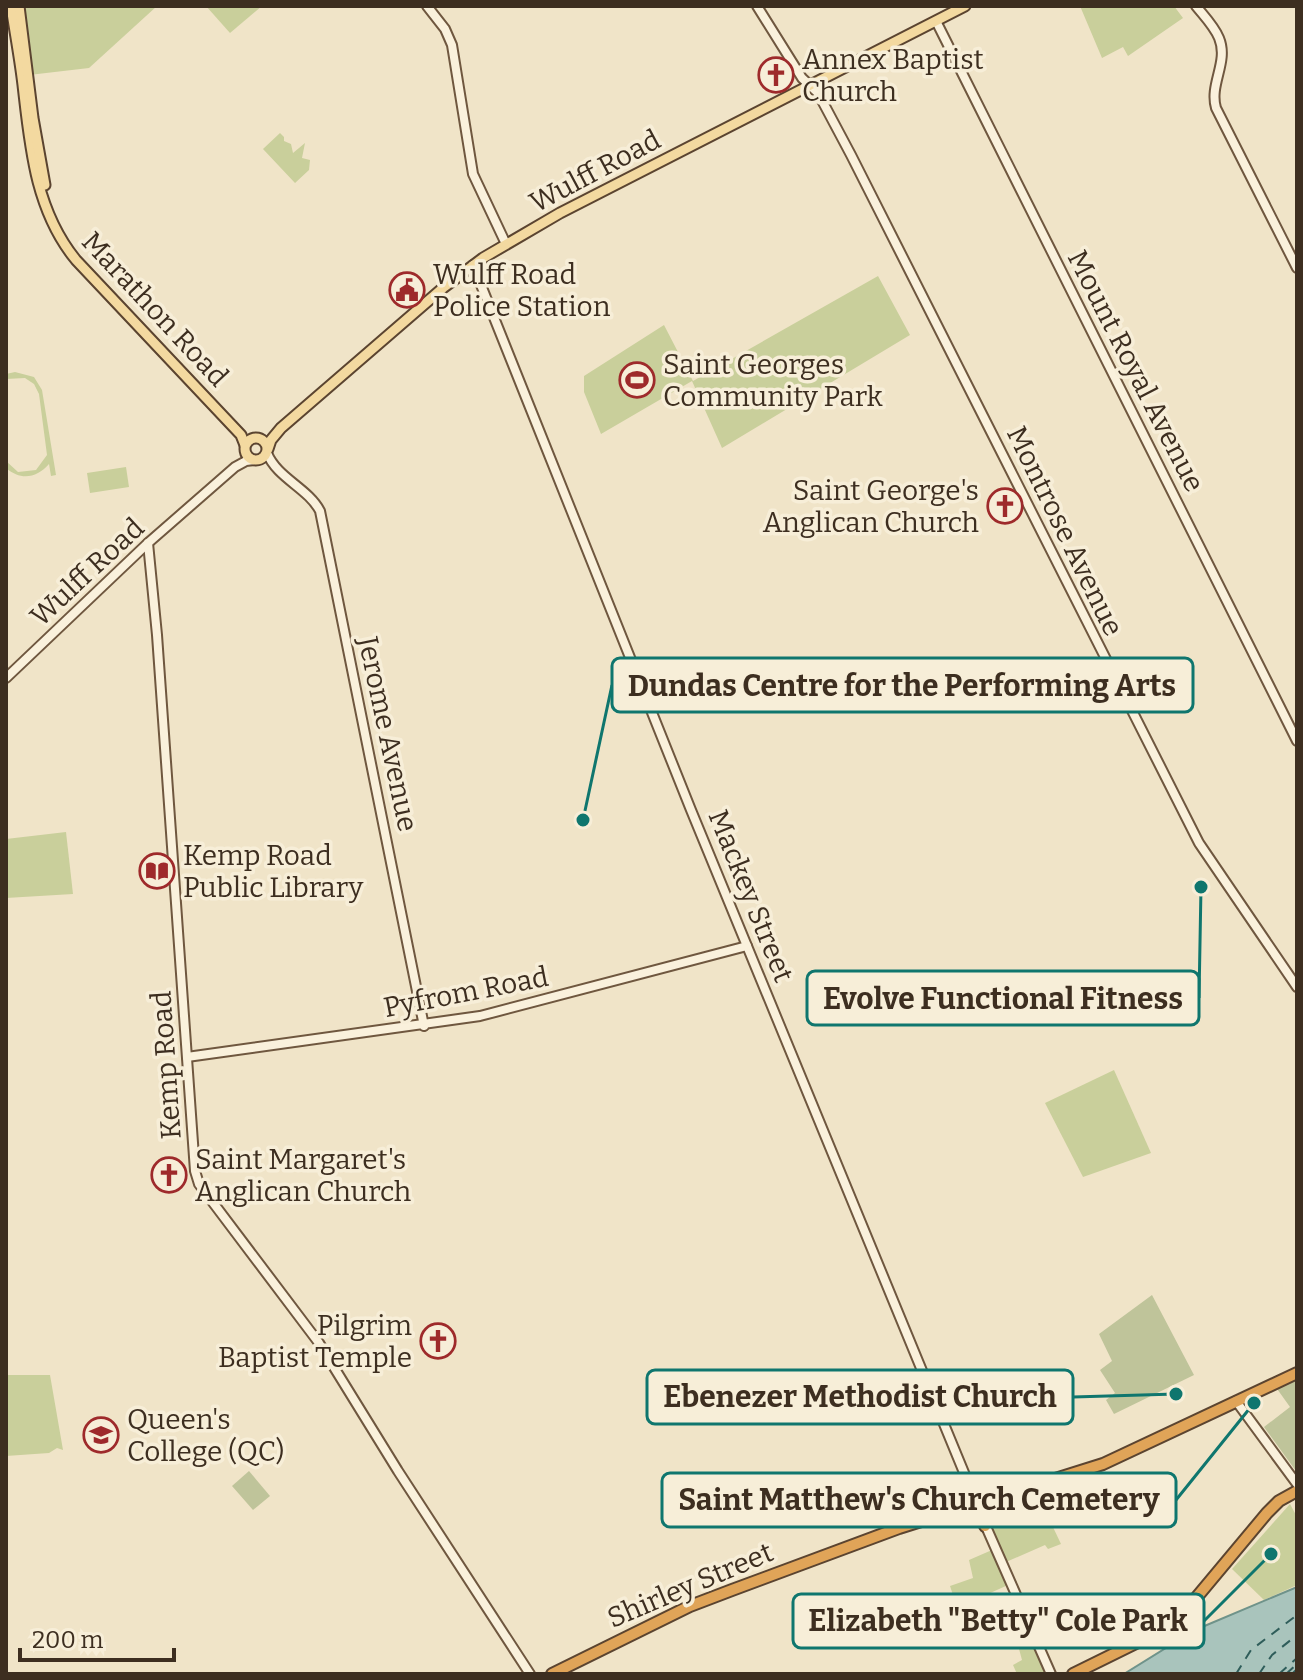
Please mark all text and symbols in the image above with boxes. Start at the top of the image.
place label: Annex Baptist Church [802,43,984,108]
church icon: Annex Baptist Church [757,56,795,94]
street label: Wulff Road [524,123,666,219]
street label: Marathon Road [75,225,235,393]
street label: Mount Royal Avenue [1061,245,1211,497]
place label: Wulff Road Police Station [433,258,611,323]
public building icon: Wulff Road Police Station [388,271,426,309]
place label: Saint Georges Community Park [663,348,883,413]
sports icon: Saint Georges Community Park [618,361,656,399]
street label: Montrose Avenue [1000,421,1130,641]
place label: Saint George's Anglican Church [763,474,979,539]
church icon: Saint George's Anglican Church [986,487,1024,525]
street label: Wulff Road [23,511,151,633]
street label: Jerome Avenue [351,633,425,834]
callout: Dundas Centre for the Performing Arts [612,658,1193,712]
text: Dundas Centre for the Performing Arts [628,668,1176,704]
street label: Mackey Street [701,805,801,987]
place label: Kemp Road Public Library [183,839,363,904]
library icon: Kemp Road Public Library [138,852,176,890]
street label: Pyfrom Road [381,960,551,1024]
callout: Evolve Functional Fitness [807,971,1199,1025]
text: Evolve Functional Fitness [823,981,1183,1017]
street label: Kemp Road [144,990,188,1140]
place label: Saint Margaret's Anglican Church [195,1143,411,1208]
church icon: Saint Margaret's Anglican Church [150,1156,188,1194]
place label: Pilgrim Baptist Temple [218,1309,412,1374]
church icon: Pilgrim Baptist Temple [419,1322,457,1360]
callout: Ebenezer Methodist Church [647,1370,1073,1424]
text: Ebenezer Methodist Church [663,1379,1057,1415]
place label: Queen's College (QC) [127,1403,284,1468]
school or university icon: Queen's College (QC) [82,1416,120,1454]
callout: Saint Matthew's Church Cemetery [662,1473,1176,1527]
text: Saint Matthew's Church Cemetery [678,1482,1160,1518]
street label: Shirley Street [602,1535,778,1635]
callout: Elizabeth "Betty" Cole Park [793,1594,1204,1648]
text: Elizabeth "Betty" Cole Park [808,1603,1188,1639]
scale bar [20,1612,174,1662]
text: 200 m [32,1626,104,1654]

